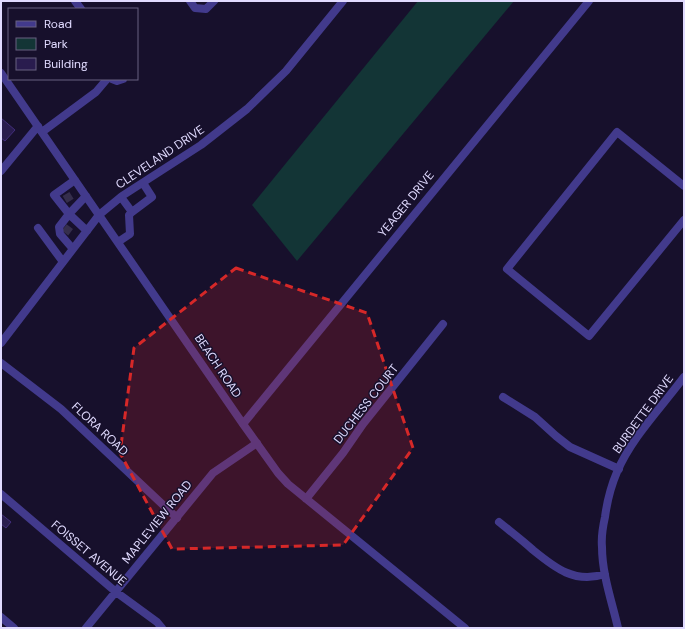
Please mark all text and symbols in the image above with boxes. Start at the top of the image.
legend [8,8,138,80]
text: Road [44,16,72,32]
text: Park [44,36,68,52]
text: Building [44,56,88,72]
street label: CLEVELAND DRIVE [113,121,208,193]
street label: YEAGER DRIVE [374,168,438,240]
street label: BEACH ROAD [191,331,245,401]
street label: DUCHESS COURT [330,361,402,447]
street label: BURDETTE DRIVE [609,371,677,457]
street label: FLORA ROAD [68,399,132,459]
street label: MAPLEVIEW ROAD [119,477,195,567]
street label: FOISSET AVENUE [48,517,130,589]

